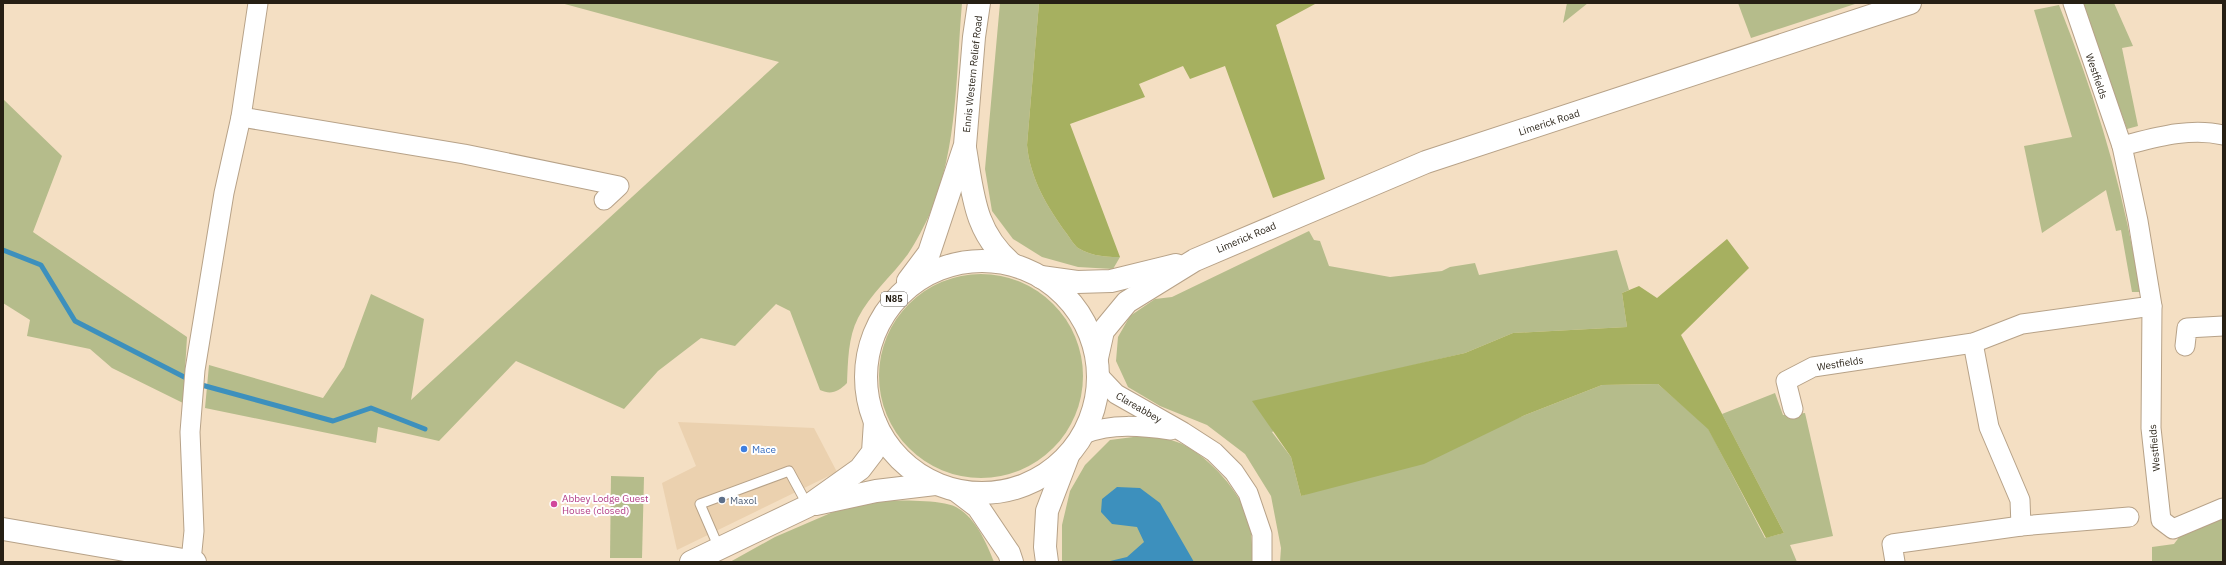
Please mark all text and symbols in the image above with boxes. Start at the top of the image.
street label: Ennis Western Relief Road [960,15,985,133]
street label: Westfields [2083,52,2110,101]
street label: Limerick Road [1517,106,1581,138]
street label: Limerick Road [1214,219,1278,256]
road number: N85 [881,292,907,306]
street label: Westfields [1816,353,1864,374]
street label: Clareabbey [1114,389,1164,426]
street label: Westfields [2146,424,2163,472]
place label: Mace [752,443,776,456]
marker: Mace [739,444,749,454]
place label: Abbey Lodge Guest House (closed) [562,492,649,517]
place label: Maxol [730,494,757,507]
marker: Maxol [717,495,727,505]
marker: Abbey Lodge Guest House (closed) [549,499,559,509]

